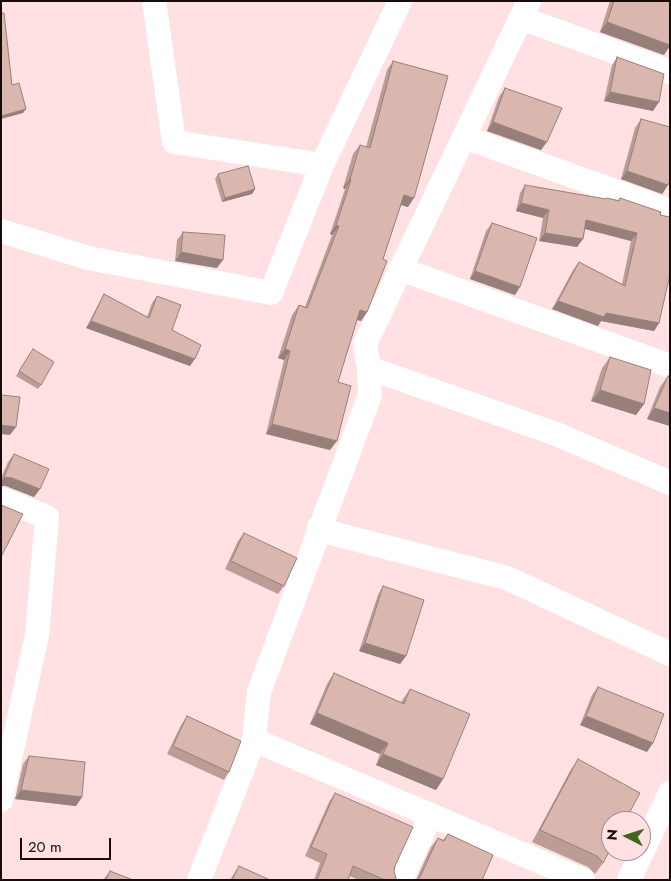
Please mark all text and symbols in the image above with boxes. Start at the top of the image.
north arrow [601,811,651,861]
scale bar [22,828,114,860]
text: N [602,828,623,841]
text: 20 m [28,836,62,858]

